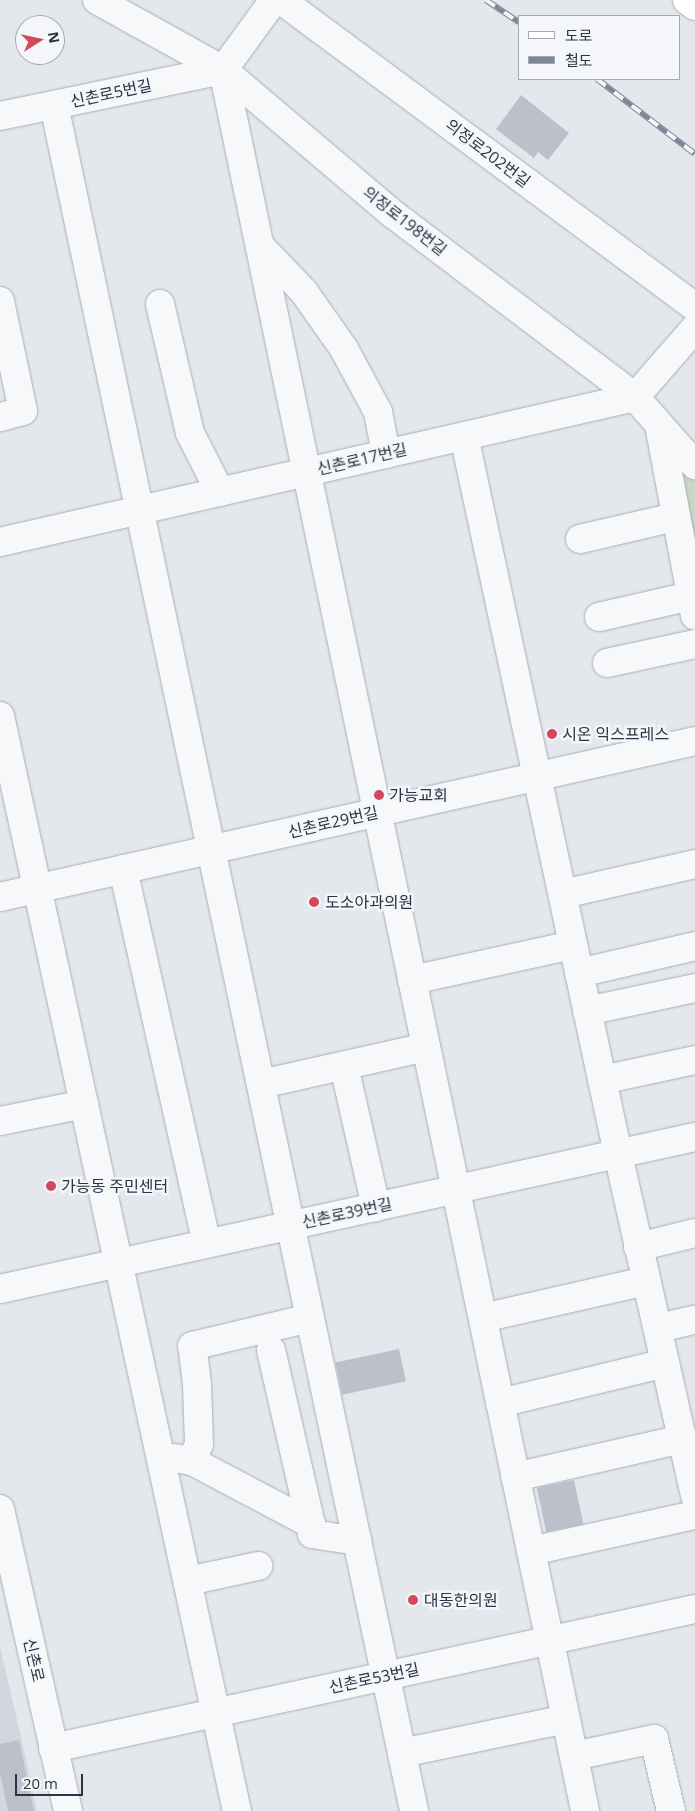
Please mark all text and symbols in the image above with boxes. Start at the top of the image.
north arrow [15,15,65,65]
legend [518,15,680,80]
text: 도로 [565,25,593,45]
text: N [44,30,65,45]
text: 철도 [565,50,593,70]
street label: 신촌로5번길 [69,75,153,111]
street label: 의정로202번길 [442,115,534,191]
street label: 의정로198번길 [359,182,451,260]
street label: 신촌로17번길 [315,439,409,479]
place label: 시온 익스프레스 [562,724,669,744]
marker: 시온 익스프레스 [546,728,558,740]
place label: 가능교회 [389,785,448,805]
marker: 가능교회 [373,789,385,801]
street label: 신촌로29번길 [286,802,380,842]
place label: 도소아과의원 [325,892,413,912]
marker: 도소아과의원 [307,895,321,909]
place label: 가능동 주민센터 [61,1176,168,1196]
marker: 가능동 주민센터 [45,1180,57,1192]
street label: 신촌로39번길 [300,1194,394,1232]
place label: 대동한의원 [424,1590,498,1610]
marker: 대동한의원 [406,1593,420,1607]
street label: 신촌로 [20,1636,48,1684]
street label: 신촌로53번길 [327,1659,421,1697]
scale bar [18,1764,85,1796]
text: 20 m [23,1773,58,1793]

